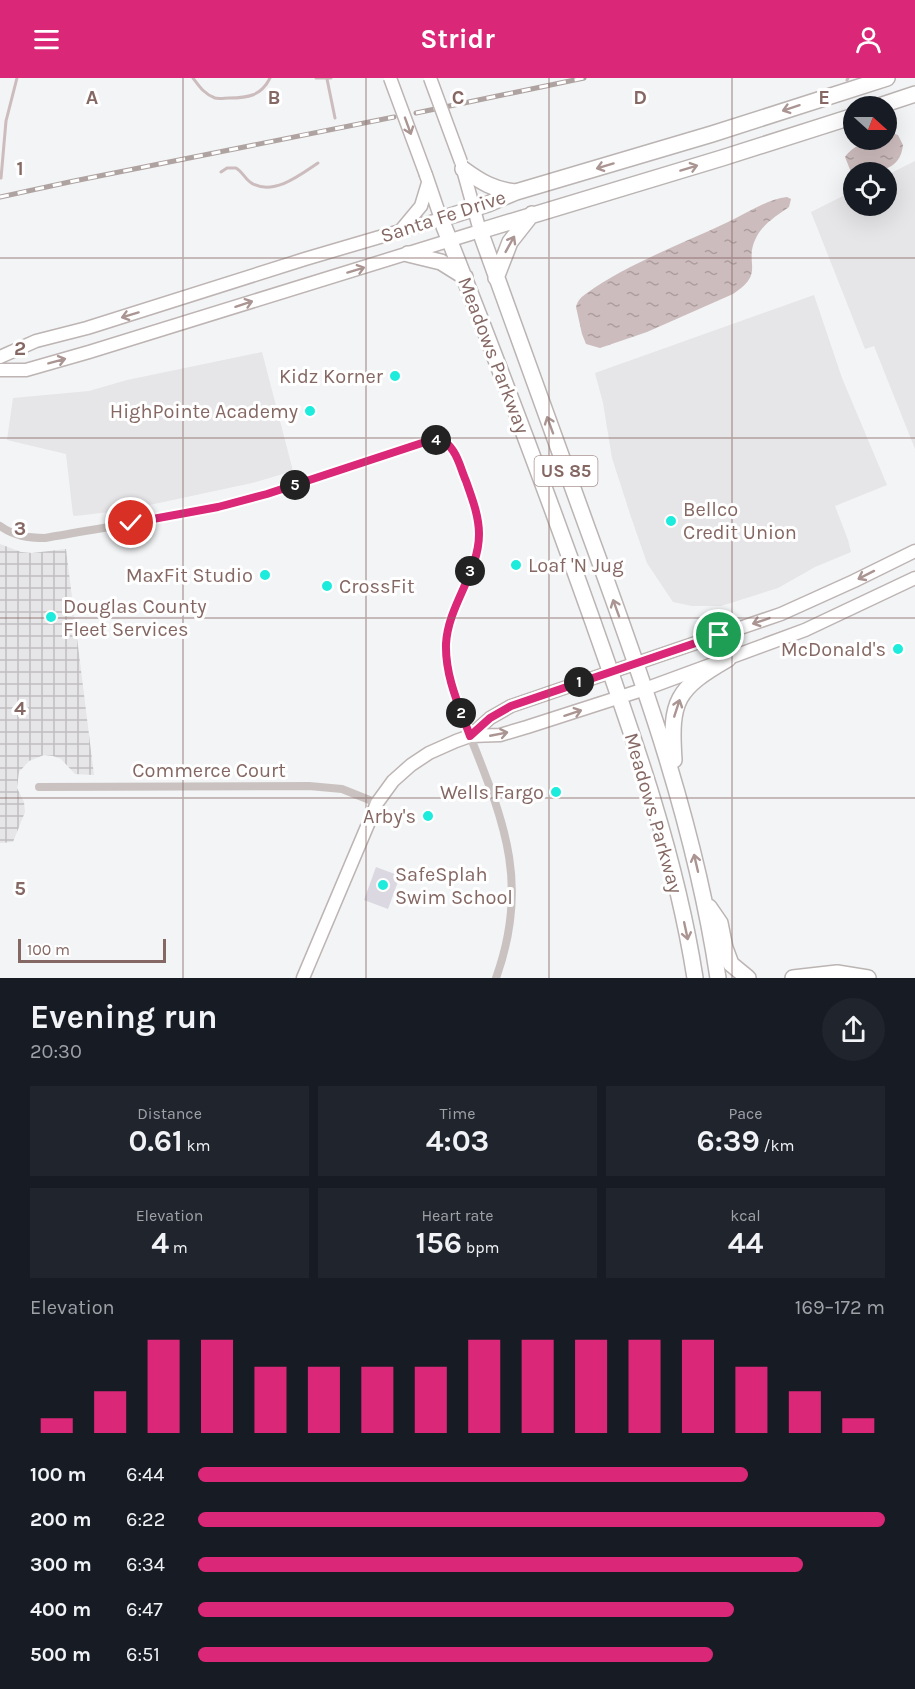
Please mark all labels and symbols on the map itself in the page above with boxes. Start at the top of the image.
text: A [86,86,99,109]
text: B [268,86,280,109]
text: C [452,86,464,109]
text: D [633,86,647,109]
text: E [818,86,830,109]
north arrow [843,96,897,150]
one-way arrow [782,104,801,115]
one-way arrow [403,116,414,135]
text: 1 [16,157,24,180]
one-way arrow [596,161,615,172]
one-way arrow [679,162,698,173]
street label: Santa Fe Drive [378,185,509,248]
one-way arrow [504,236,516,253]
one-way arrow [346,264,365,275]
street label: Meadows Parkway [453,274,534,437]
one-way arrow [234,298,253,309]
one-way arrow [121,310,140,321]
text: 2 [14,337,26,360]
one-way arrow [47,355,66,367]
place label: Kidz Korner [279,365,384,388]
marker: Kidz Korner [388,369,402,383]
place label: HighPointe Academy [110,400,298,423]
marker: HighPointe Academy [303,404,317,418]
one-way arrow [543,416,554,435]
pin: 4 [421,425,451,455]
road number: US 85 [534,456,598,486]
pin: 5 [280,470,310,500]
pin [105,497,156,548]
place label: Bellco Credit Union [683,498,797,544]
marker: Bellco Credit Union [664,514,678,528]
text: 3 [14,517,26,540]
place label: Loaf 'N Jug [528,554,624,577]
pin: 3 [455,556,485,586]
marker: Loaf 'N Jug [509,558,523,572]
place label: MaxFit Studio [126,564,253,587]
marker: MaxFit Studio [258,568,272,582]
one-way arrow [857,570,875,582]
place label: CrossFit [339,575,415,598]
marker: CrossFit [320,579,334,593]
place label: Douglas County Fleet Services [63,595,207,641]
one-way arrow [610,600,621,618]
pin [693,609,744,660]
marker: Douglas County Fleet Services [44,610,58,624]
one-way arrow [753,616,771,627]
place label: McDonald's [781,638,886,661]
marker: McDonald's [891,642,905,656]
pin: 1 [564,667,594,697]
text: 4 [14,697,26,720]
pin: 2 [446,698,476,728]
one-way arrow [673,699,684,718]
one-way arrow [563,706,582,717]
one-way arrow [489,728,508,739]
street label: Meadows Parkway [620,730,687,896]
street label: Commerce Court [132,759,286,782]
place label: Wells Fargo [440,781,544,804]
marker: Wells Fargo [549,785,563,799]
place label: Arby's [363,805,416,828]
marker: Arby's [421,809,435,823]
one-way arrow [690,854,701,873]
place label: SafeSplah Swim School [395,863,513,909]
text: 5 [14,877,26,900]
marker: SafeSplah Swim School [376,878,390,892]
one-way arrow [681,921,693,940]
scale bar [18,936,166,964]

